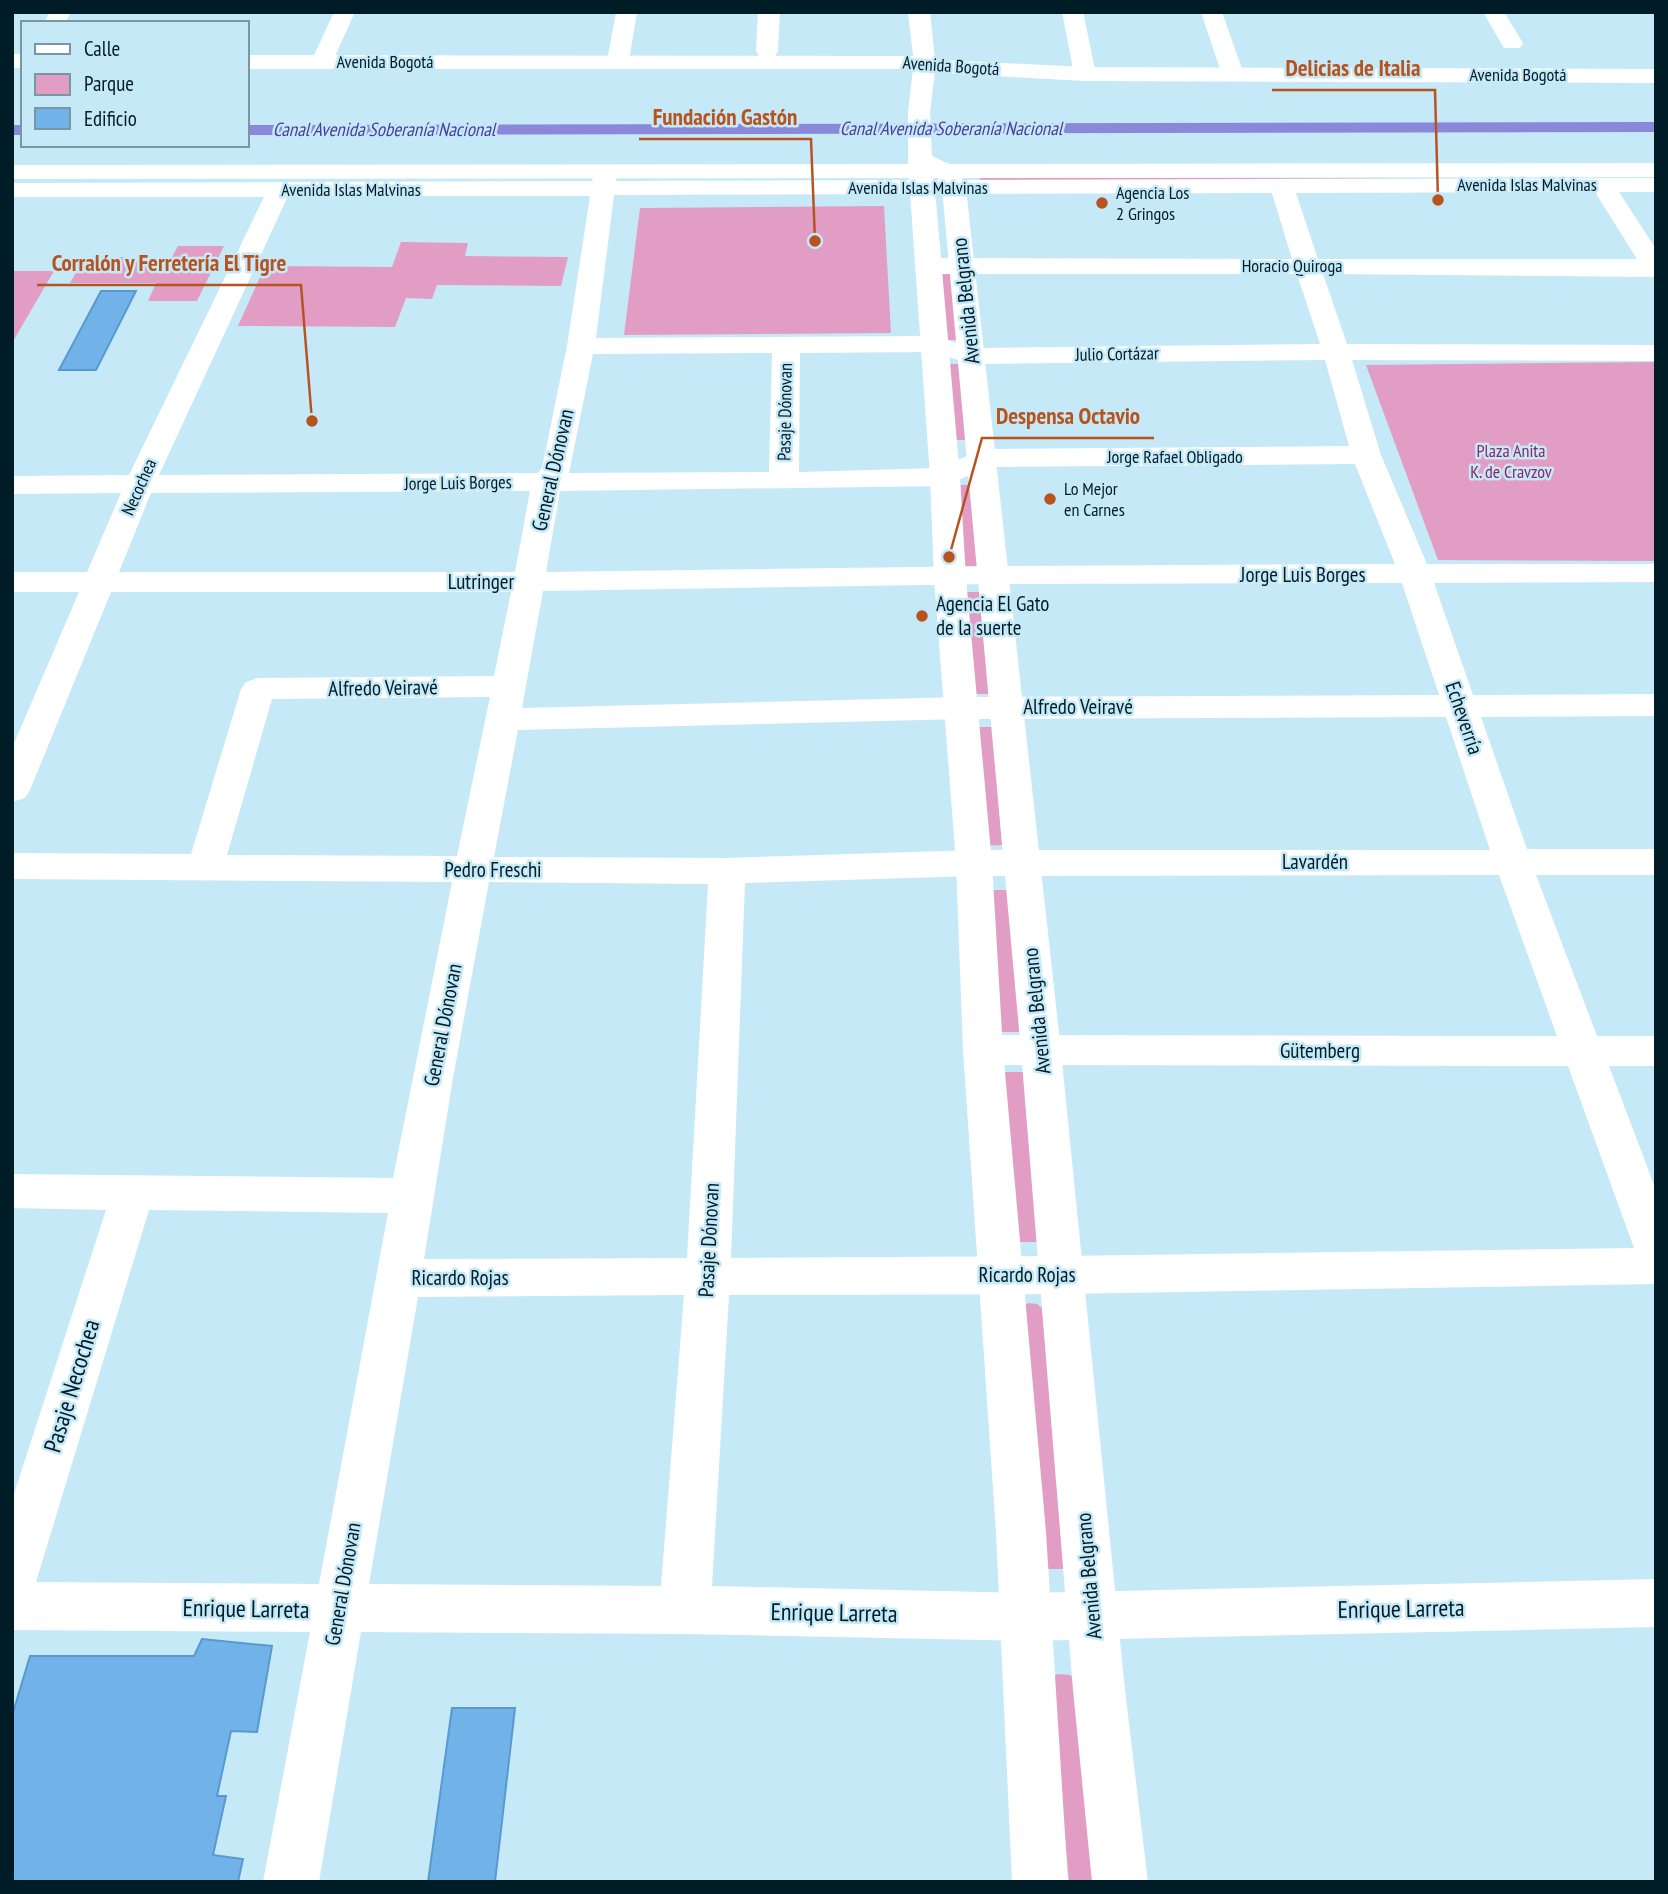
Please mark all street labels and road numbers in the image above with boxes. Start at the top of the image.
street label: Avenida Bogotá [337,50,433,73]
street label: Avenida Bogotá [902,51,1000,80]
street label: Avenida Bogotá [1470,63,1566,86]
street label: Avenida Islas Malvinas [1457,173,1597,196]
street label: Avenida Islas Malvinas [848,176,988,199]
street label: Avenida Islas Malvinas [281,178,421,201]
street label: Avenida Belgrano [945,237,986,366]
street label: Horacio Quiroga [1242,254,1342,277]
street label: Julio Cortázar [1074,341,1159,366]
street label: Pasaje Dónovan [772,363,797,461]
street label: General Dónovan [525,406,580,534]
street label: Jorge Rafael Obligado [1106,445,1243,468]
street label: Necochea [116,455,161,519]
street label: Jorge Luis Borges [403,470,512,495]
street label: Jorge Luis Borges [1239,561,1366,588]
street label: Lutringer [448,568,514,595]
street label: Alfredo Veiravé [328,673,438,702]
street label: Echeverría [1439,678,1489,758]
street label: Alfredo Veiravé [1023,693,1133,720]
street label: Lavardén [1282,848,1348,875]
street label: Pedro Freschi [444,856,542,883]
street label: Avenida Belgrano [1016,947,1057,1076]
street label: General Dónovan [417,961,468,1089]
street label: Gütemberg [1280,1037,1360,1064]
street label: Pasaje Dónovan [692,1182,725,1298]
street label: Ricardo Rojas [978,1261,1076,1288]
street label: Ricardo Rojas [411,1264,509,1291]
street label: Pasaje Necochea [37,1316,106,1456]
street label: Avenida Belgrano [1070,1512,1107,1640]
street label: General Dónovan [318,1520,367,1647]
street label: Enrique Larreta [182,1592,310,1625]
street label: Enrique Larreta [1337,1592,1465,1625]
street label: Enrique Larreta [770,1596,898,1629]

